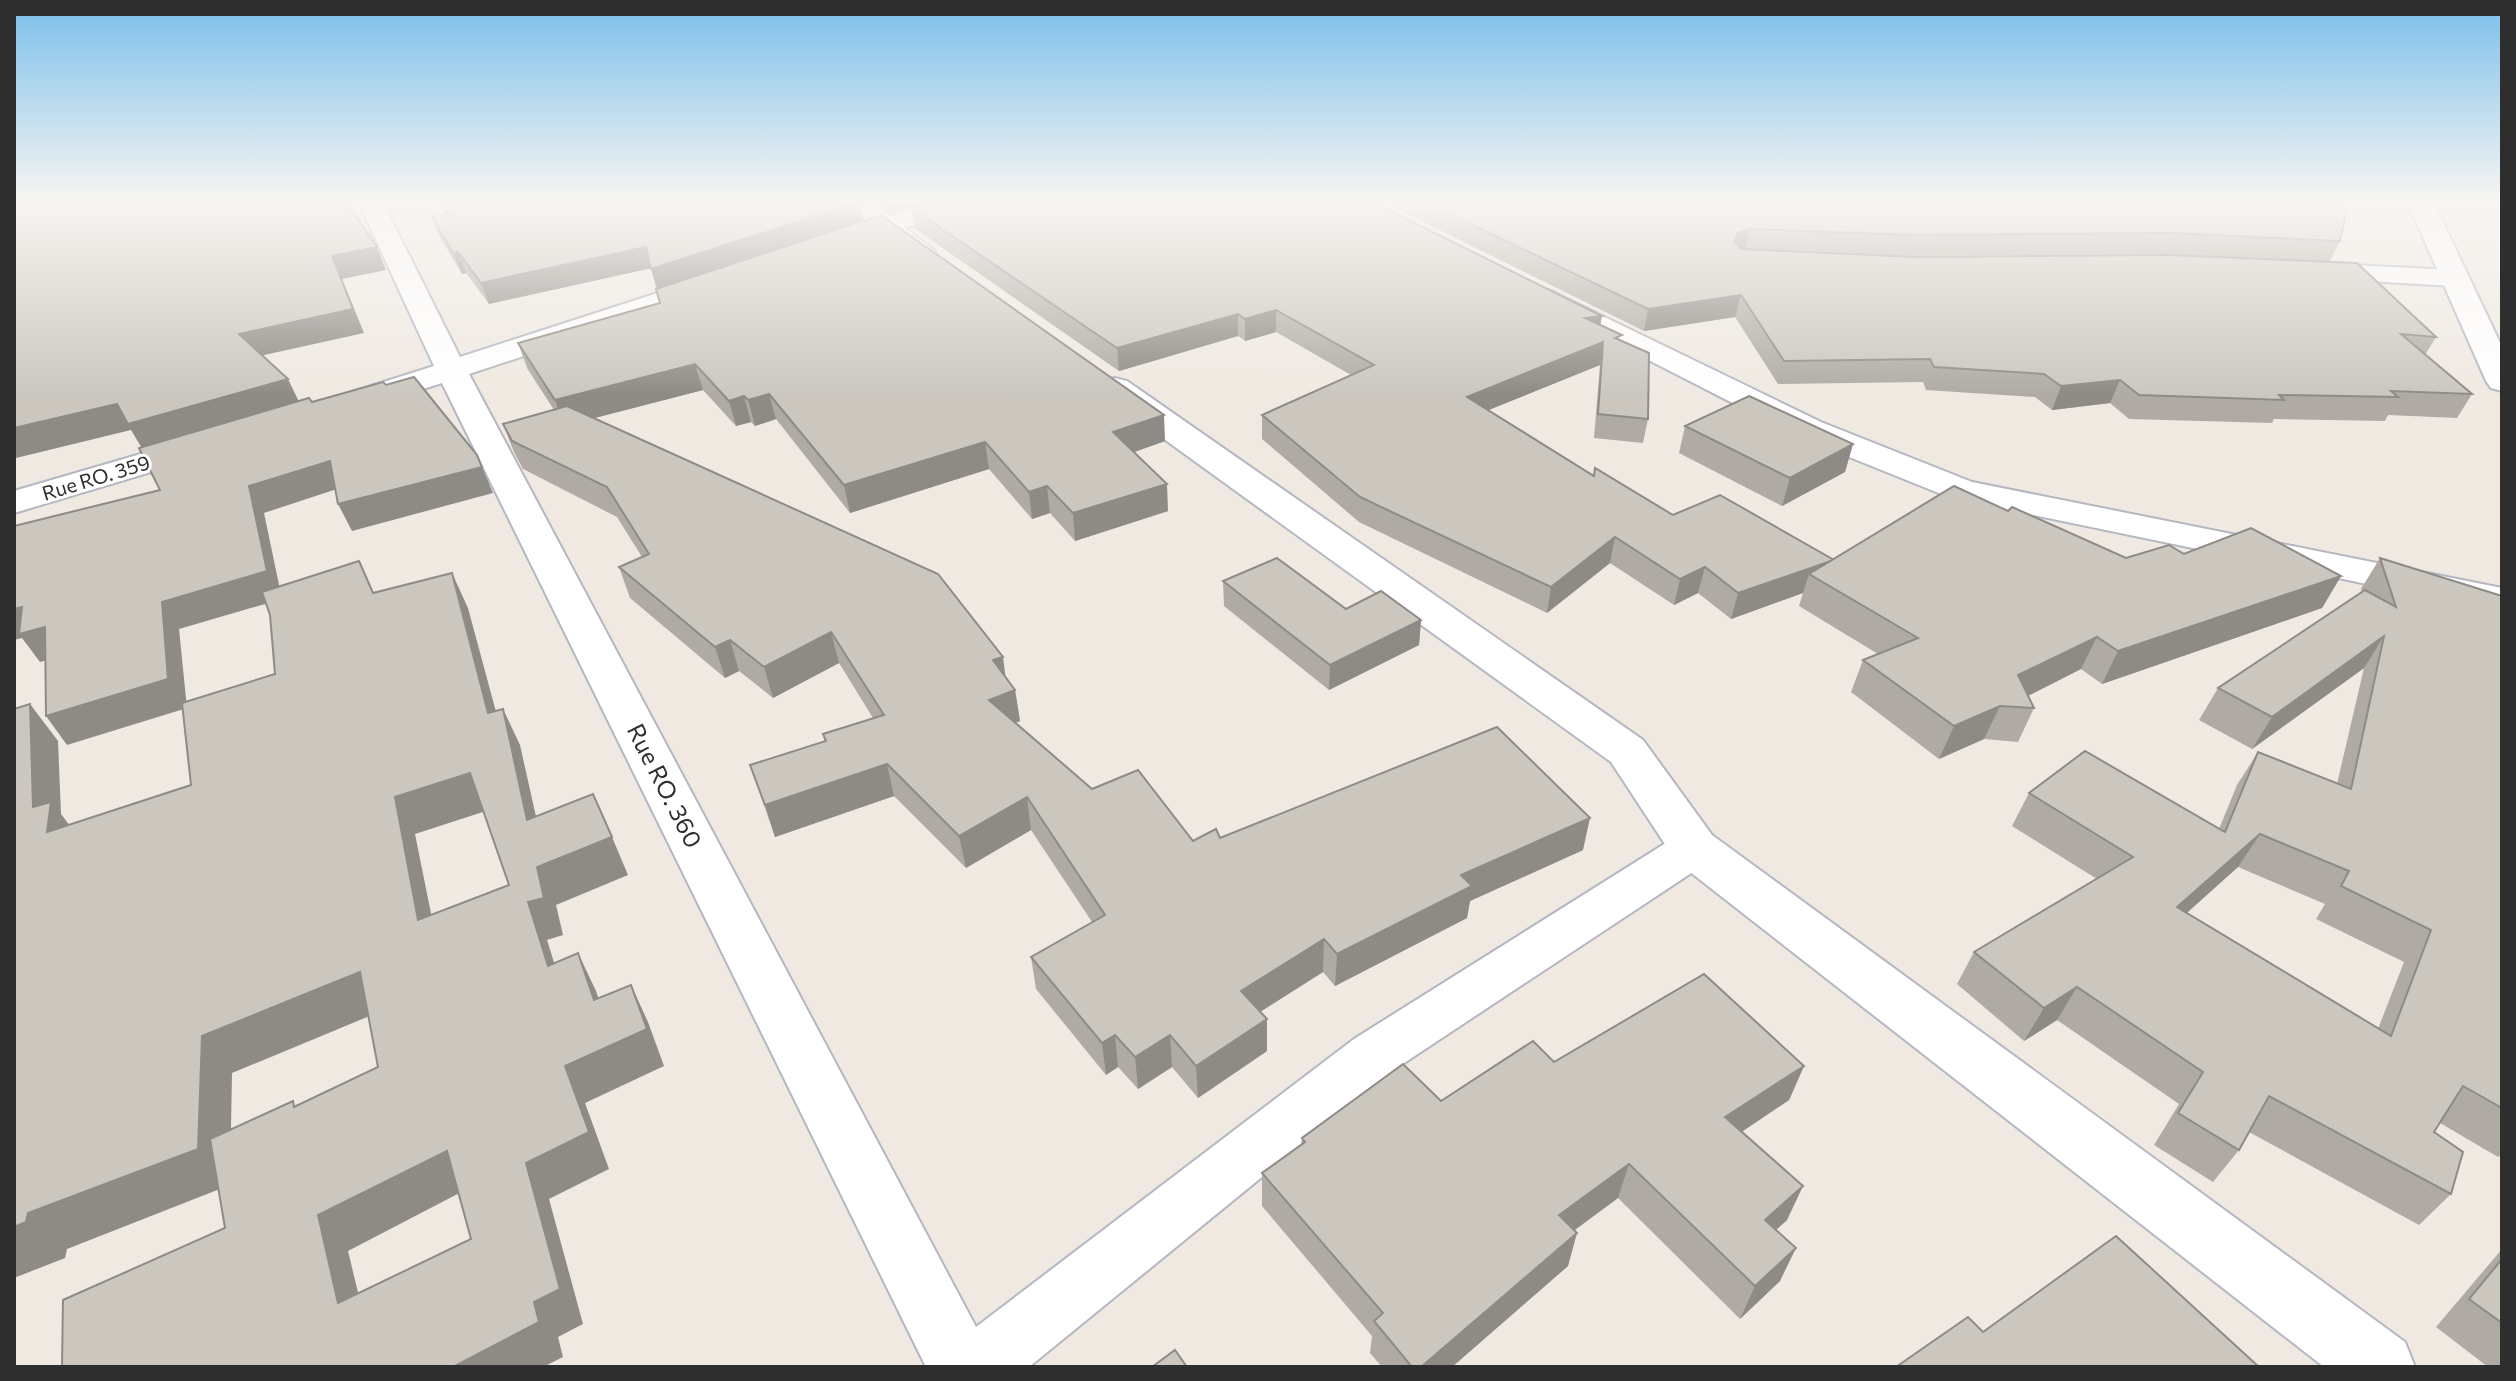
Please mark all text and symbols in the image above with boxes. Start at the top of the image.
street label: Rue RO. 359 [39,449,152,505]
street label: Rue RO. 360 [622,718,709,852]

